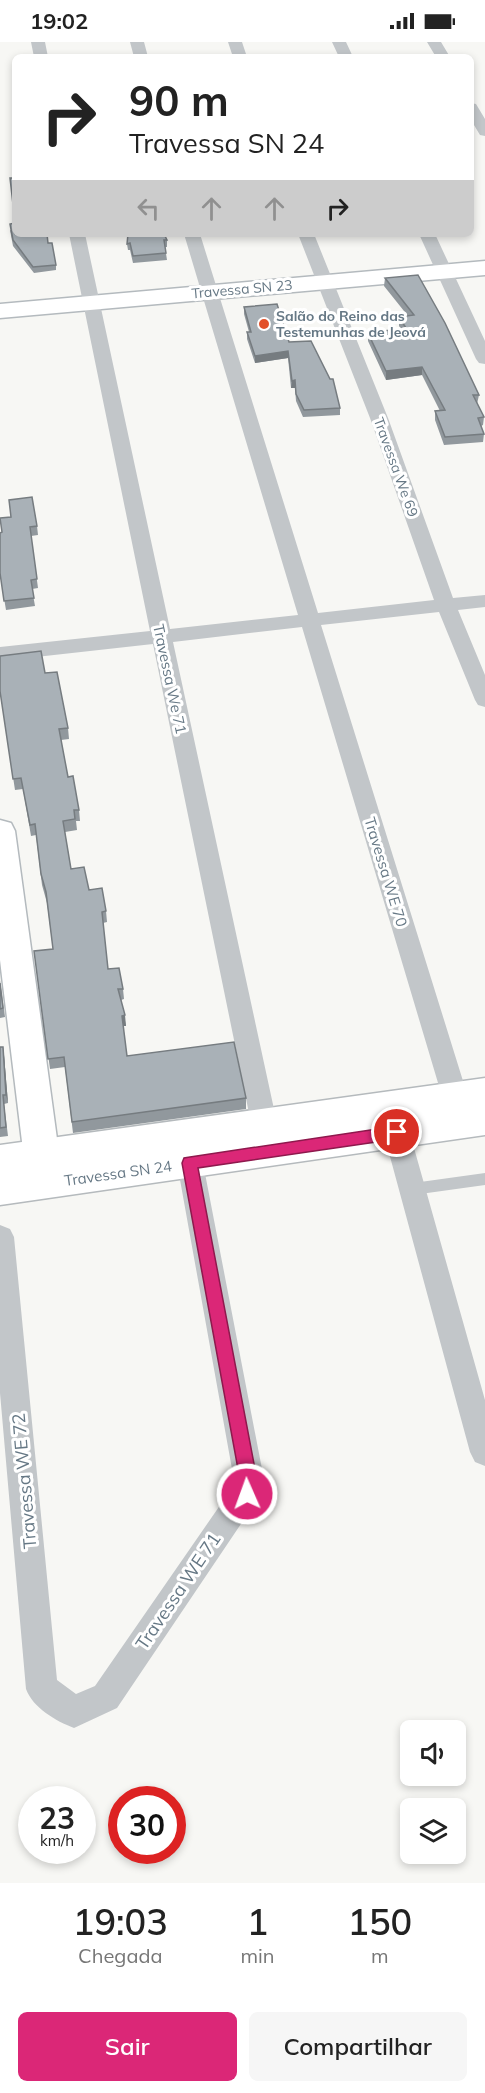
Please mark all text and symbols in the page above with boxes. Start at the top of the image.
text: 19:02 [30,7,88,35]
text: 90 m [129,74,229,127]
icon: right [30,78,108,156]
text: Travessa SN 24 [129,126,324,160]
icon: left [132,192,165,225]
icon: ahead [195,192,228,225]
icon: ahead [258,192,291,225]
icon: right [321,192,354,225]
street label: Travessa SN 23 [191,276,293,302]
place label: Salão do Reino das Testemunhas de Jeová [276,307,426,341]
marker: Salão do Reino das Testemunhas de Jeová [257,317,271,331]
street label: Travessa We 69 [370,415,422,519]
street label: Travessa We 71 [149,622,191,736]
street label: Travessa WE 70 [360,815,412,929]
pin [371,1106,422,1157]
icon: arrive [380,1115,413,1148]
street label: Travessa SN 24 [63,1156,173,1190]
street label: Travessa WE 72 [7,1412,41,1550]
position arrow [215,1462,279,1526]
street label: Travessa WE 71 [130,1528,226,1654]
map controls [400,1720,466,1864]
button: sound [400,1720,466,1786]
speed limit sign: 30 [108,1786,186,1864]
button: layers [400,1798,466,1864]
text: 23 [39,1799,75,1837]
text: km/h [40,1831,74,1850]
text: 19:03 [73,1899,168,1944]
text: 1 [247,1899,268,1944]
text: 150 [347,1899,412,1944]
text: Chegada [78,1943,162,1968]
text: min [241,1943,275,1968]
text: m [371,1943,389,1968]
button: Sair [18,2012,237,2081]
button: Compartilhar [249,2012,467,2081]

